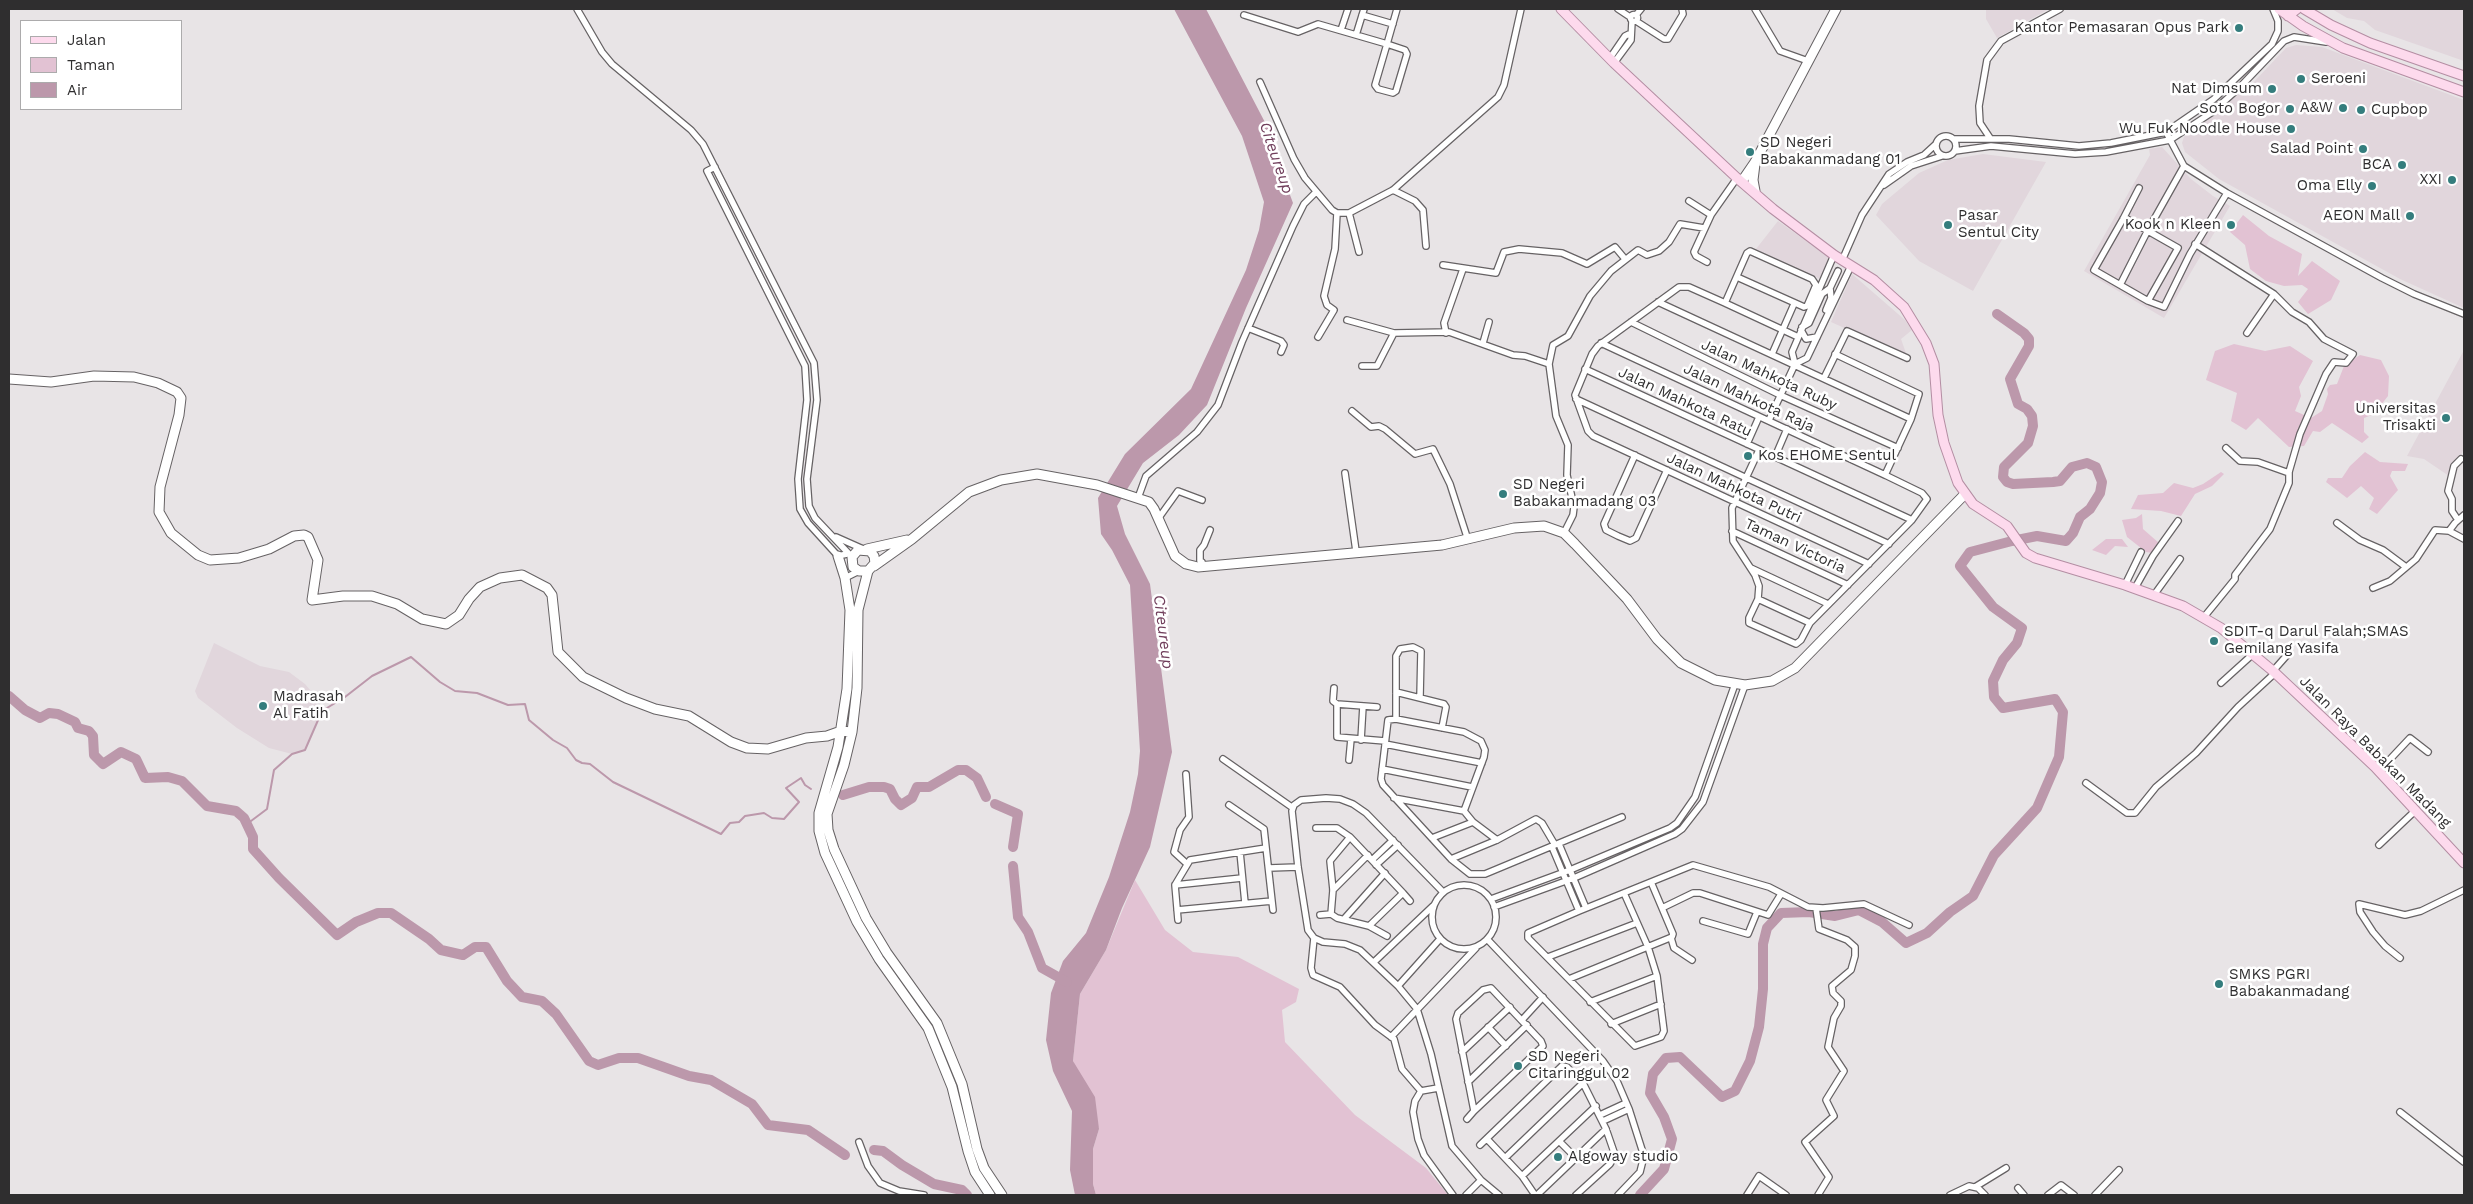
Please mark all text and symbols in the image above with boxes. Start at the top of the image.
place label: Kantor Pemasaran Opus Park [2014,19,2229,37]
legend [20,20,182,110]
marker: Kantor Pemasaran Opus Park [2233,22,2245,34]
text: Jalan [67,31,106,49]
text: Taman [67,56,115,74]
place label: Seroeni [2311,70,2366,88]
marker: Seroeni [2295,73,2307,85]
place label: Nat Dimsum [2171,80,2262,98]
text: Air [67,81,87,99]
marker: Nat Dimsum [2266,83,2278,95]
place label: A&W [2300,99,2333,117]
place label: Soto Bogor [2199,100,2280,118]
place label: Cupbop [2371,101,2428,119]
marker: A&W [2337,102,2349,114]
marker: Soto Bogor [2284,103,2296,115]
marker: Cupbop [2355,104,2367,116]
water label: Citeureup [1255,120,1297,196]
place label: Wu Fuk Noodle House [2119,120,2281,138]
marker: Wu Fuk Noodle House [2285,123,2297,135]
place label: SD Negeri Babakanmadang 01 [1760,134,1901,169]
place label: Salad Point [2270,140,2353,158]
marker: Salad Point [2357,143,2369,155]
marker: SD Negeri Babakanmadang 01 [1744,146,1756,158]
place label: BCA [2362,156,2392,174]
marker: BCA [2396,159,2408,171]
place label: XXI [2420,171,2442,189]
marker: XXI [2446,174,2458,186]
place label: Oma Elly [2297,177,2362,195]
marker: Oma Elly [2366,180,2378,192]
place label: Pasar Sentul City [1958,207,2039,242]
place label: AEON Mall [2323,207,2400,225]
marker: AEON Mall [2404,210,2416,222]
place label: Kook n Kleen [2125,216,2221,234]
marker: Pasar Sentul City [1942,219,1954,231]
marker: Kook n Kleen [2225,219,2237,231]
street label: Jalan Mahkota Ruby [1698,336,1840,414]
street label: Jalan Mahkota Raja [1681,360,1817,436]
street label: Jalan Mahkota Ratu [1615,363,1755,441]
place label: Universitas Trisakti [2355,400,2436,435]
marker: Universitas Trisakti [2440,412,2452,424]
place label: Kos EHOME Sentul [1758,447,1896,465]
street label: Jalan Mahkota Putri [1664,449,1804,527]
marker: Kos EHOME Sentul [1742,450,1754,462]
place label: SD Negeri Babakanmadang 03 [1513,476,1656,511]
marker: SD Negeri Babakanmadang 03 [1497,488,1509,500]
street label: Taman Victoria [1742,515,1848,577]
water label: Citeureup [1149,594,1177,670]
place label: SDIT-q Darul Falah;SMAS Gemilang Yasifa [2224,623,2409,658]
marker: SDIT-q Darul Falah;SMAS Gemilang Yasifa [2208,635,2220,647]
street label: Jalan Raya Babakan Madang [2295,672,2455,832]
place label: Madrasah Al Fatih [273,688,344,723]
marker: Madrasah Al Fatih [257,700,269,712]
place label: SMKS PGRI Babakanmadang [2229,966,2349,1001]
marker: SMKS PGRI Babakanmadang [2213,978,2225,990]
place label: SD Negeri Citaringgul 02 [1528,1048,1629,1083]
marker: SD Negeri Citaringgul 02 [1512,1060,1524,1072]
place label: Algoway studio [1568,1148,1678,1166]
marker: Algoway studio [1552,1151,1564,1163]

